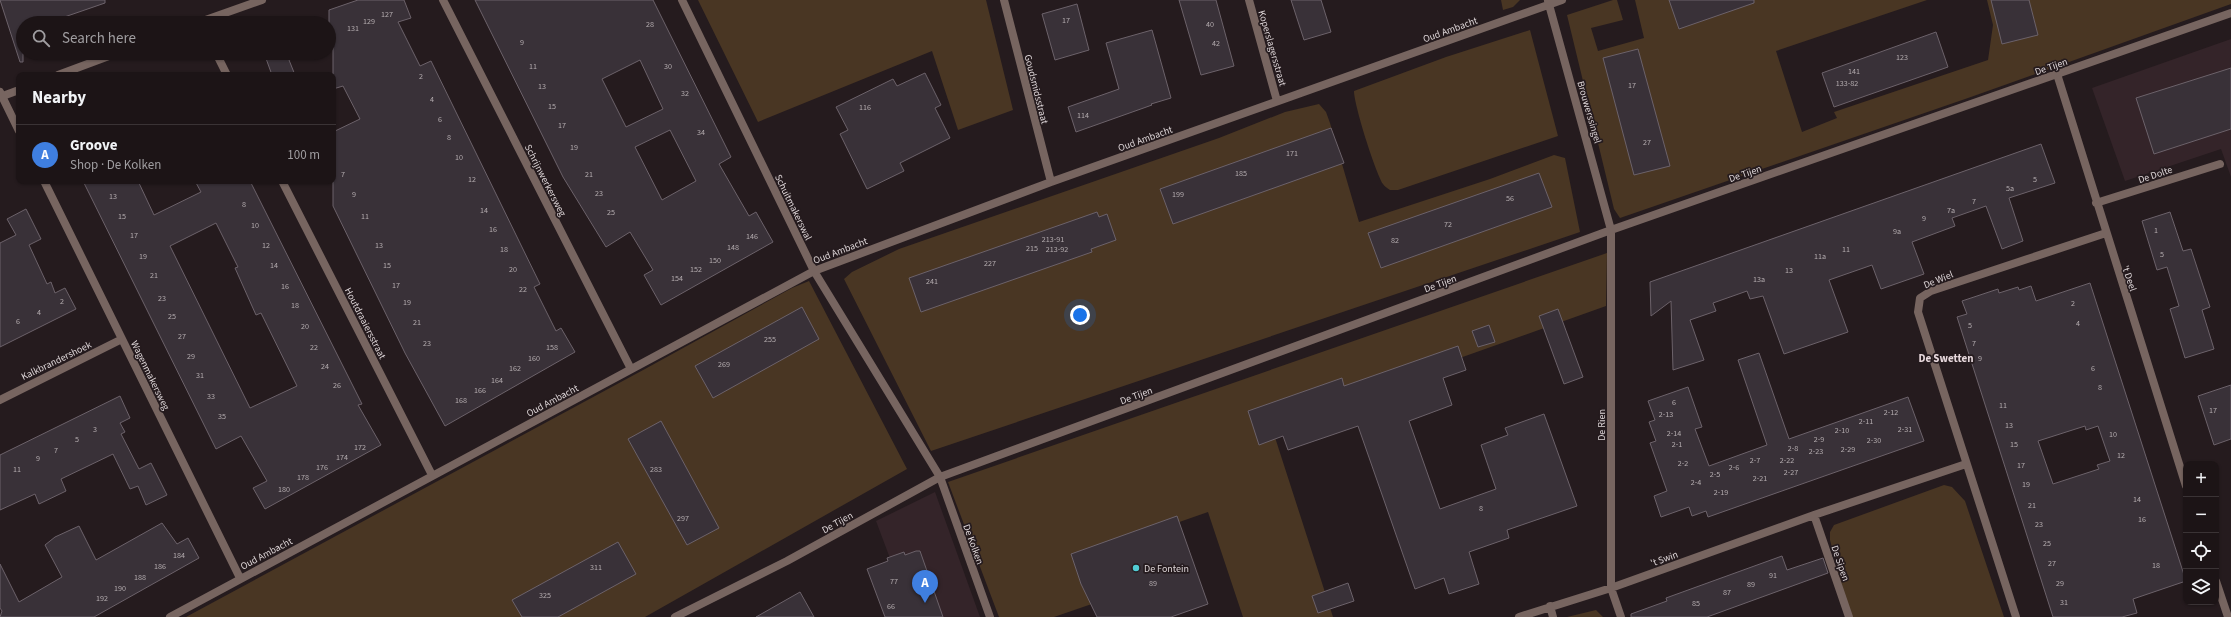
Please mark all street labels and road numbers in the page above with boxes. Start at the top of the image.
street label: Koperslagersstraat [1255,9,1290,88]
street label: Oud Ambacht [1421,13,1480,46]
street label: Goudsmidsstraat [1021,53,1052,126]
street label: De Tijen [2033,55,2070,79]
street label: Brouwerssingel [1573,79,1605,146]
street label: Oud Ambacht [1116,122,1175,155]
street label: Schrijnwerkersweg [521,142,569,219]
street label: De Tijen [1727,162,1764,186]
street label: De Dolte [2136,163,2174,187]
street label: Schuitmakerswal [771,172,815,243]
street label: Oud Ambacht [811,234,870,268]
street label: 't Deel [2118,264,2140,293]
street label: De Wiel [1921,267,1956,292]
street label: De Tijen [1422,272,1459,296]
street label: Houtdraaiersstraat [341,285,389,362]
street label: Kalkbrandershoek [19,338,94,384]
street label: Wagenmakersweg [127,338,173,413]
street label: Oud Ambacht [524,381,582,420]
street label: De Tijen [1118,384,1155,408]
street label: De Rien [1595,409,1609,441]
street label: De Tijen [819,509,856,537]
street label: De Kolken [959,522,987,566]
street label: Oud Ambacht [238,534,296,573]
street label: De Sipen [1827,544,1853,583]
street label: 't Swin [1649,548,1680,570]

